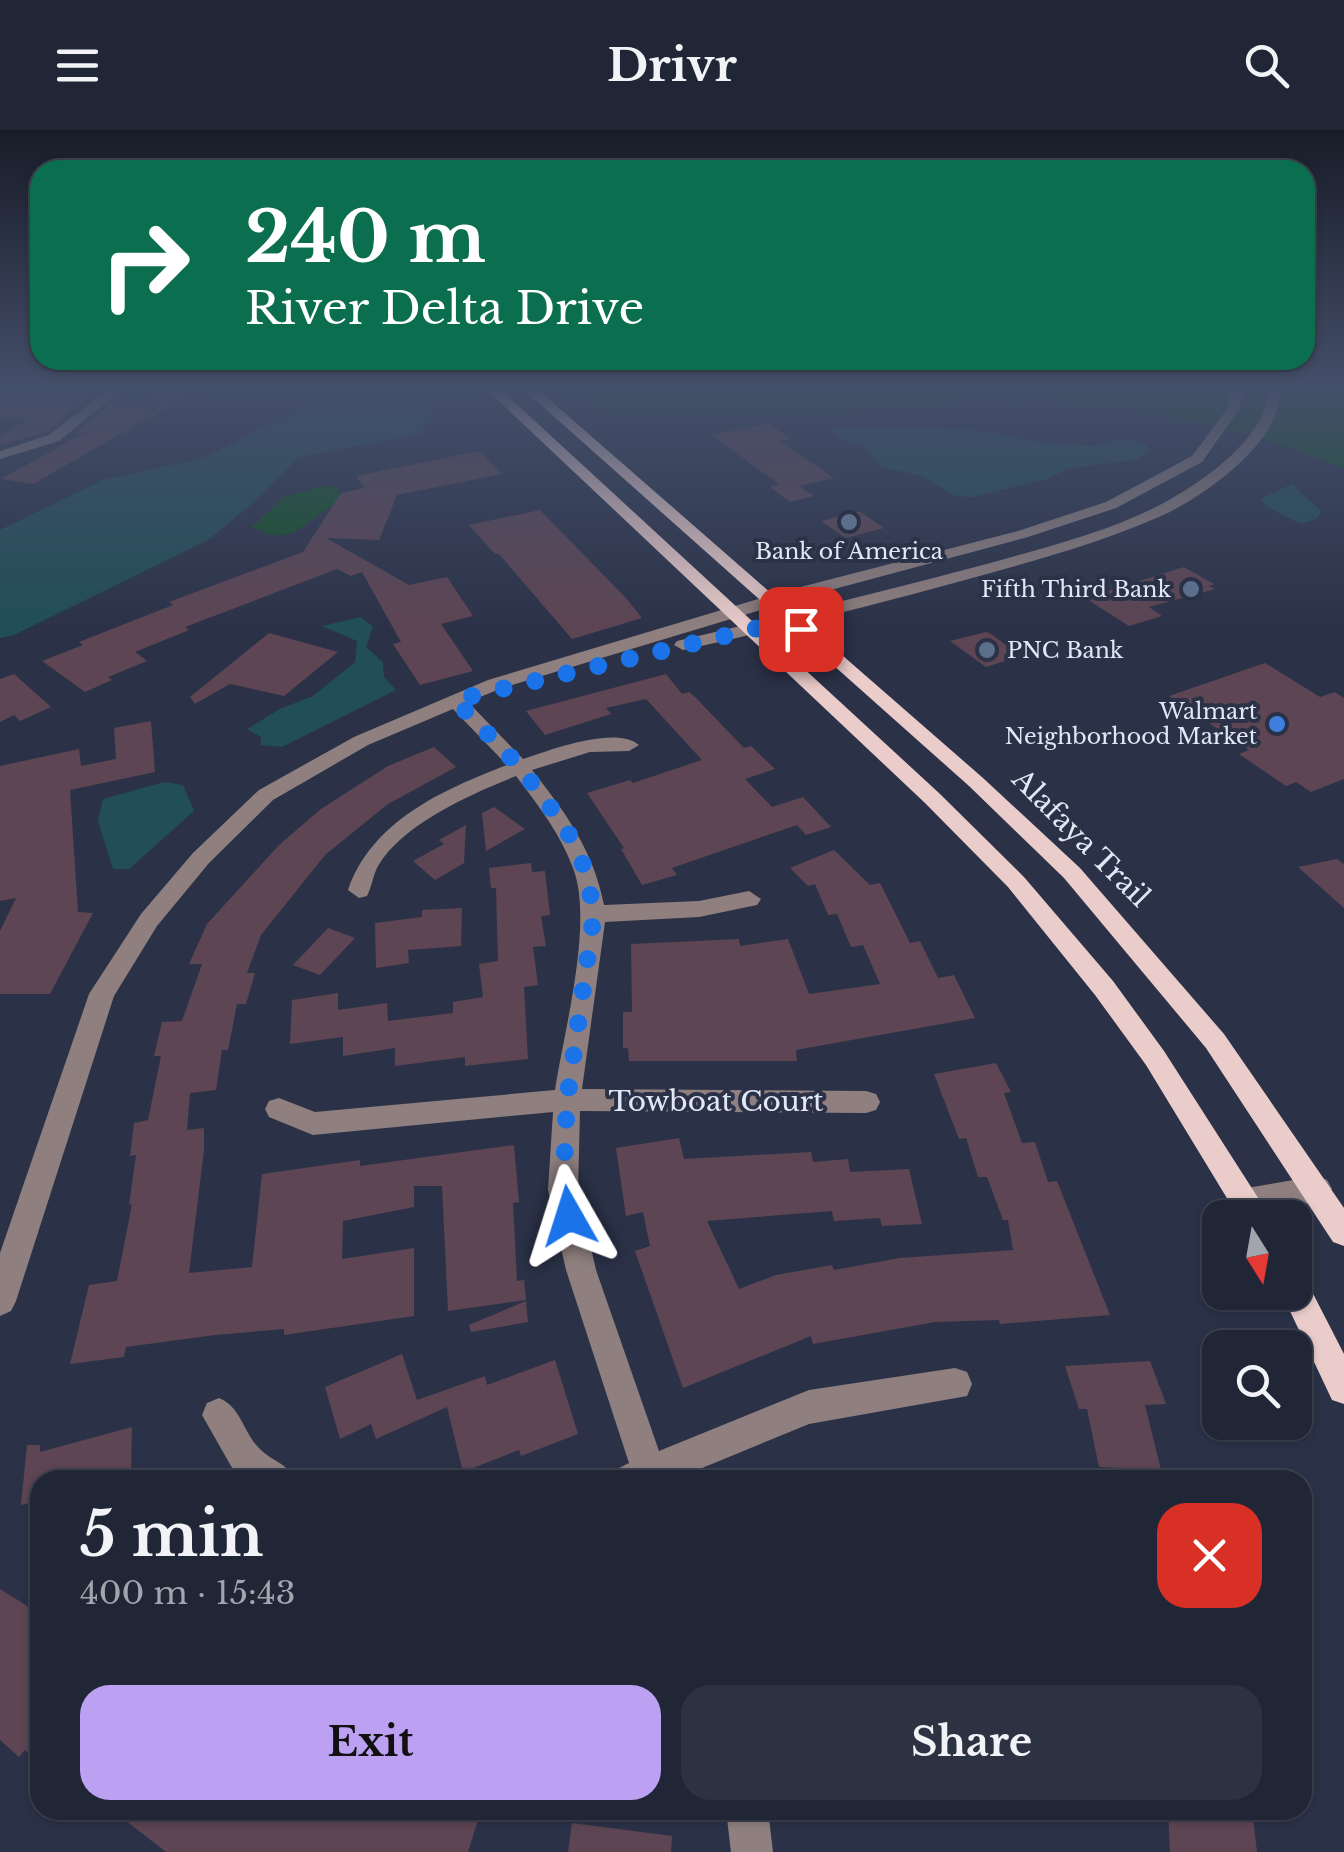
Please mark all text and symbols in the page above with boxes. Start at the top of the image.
text: Drivr [607,37,737,93]
icon: menu [50,38,105,93]
icon: search [1239,38,1294,93]
text: 240 m [245,194,486,281]
icon: right [80,200,210,330]
text: River Delta Drive [245,280,644,336]
marker: Bank of America [838,511,860,533]
place label: Bank of America [755,538,944,565]
place label: Fifth Third Bank [981,576,1171,603]
marker: Fifth Third Bank [1180,578,1202,600]
pin [759,587,844,672]
icon: arrive [774,602,829,657]
place label: PNC Bank [1007,637,1124,664]
marker: PNC Bank [976,639,998,661]
place label: Walmart Neighborhood Market [1005,698,1258,750]
marker: Walmart Neighborhood Market [1266,713,1288,735]
street label: Alafaya Trail [1004,761,1157,914]
street label: Towboat Court [608,1084,824,1119]
position arrow [517,1164,621,1268]
north arrow [1202,1200,1312,1310]
map controls [1202,1200,1312,1440]
button: search [1202,1330,1312,1440]
text: 5 min [80,1498,263,1572]
button: close [1157,1503,1262,1608]
text: 400 m · 15:43 [80,1573,295,1613]
button: Exit [80,1685,661,1800]
button: Share [681,1685,1262,1800]

